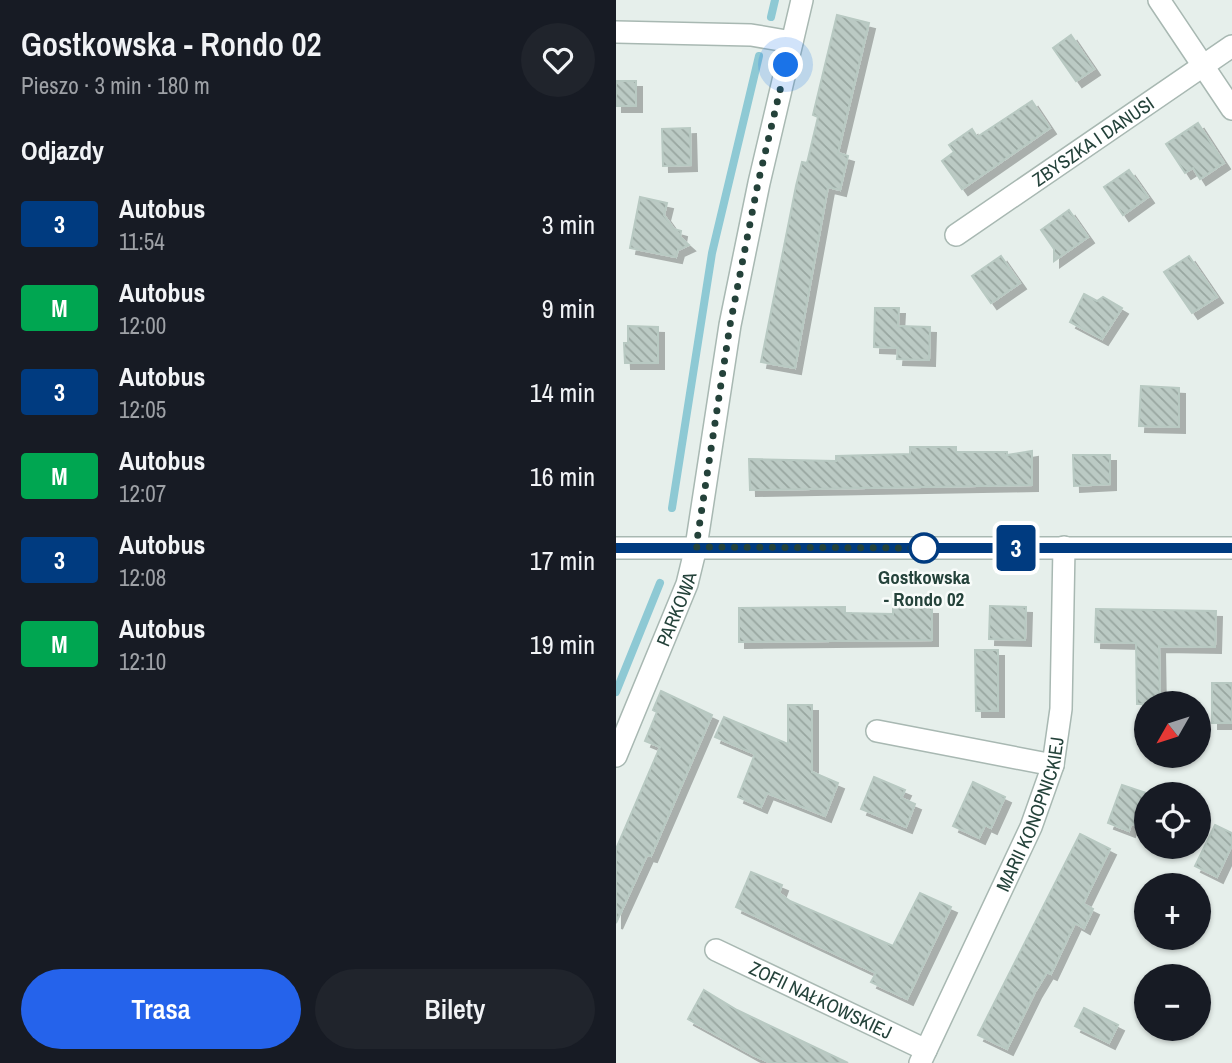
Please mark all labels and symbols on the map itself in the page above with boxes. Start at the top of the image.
your location [768,47,803,82]
street label: ZBYSZKA I DANUSI [1027,90,1159,192]
line badge: 3 [993,525,1039,571]
marker: Gostkowska - Rondo 02 [909,533,939,563]
place label: Gostkowska - Rondo 02 [878,564,970,612]
street label: PARKOWA [650,569,703,650]
north arrow [1134,691,1211,768]
street label: MARII KONOPNICKIEJ [990,735,1070,896]
street label: ZOFII NAŁKOWSKIEJ [745,955,896,1045]

